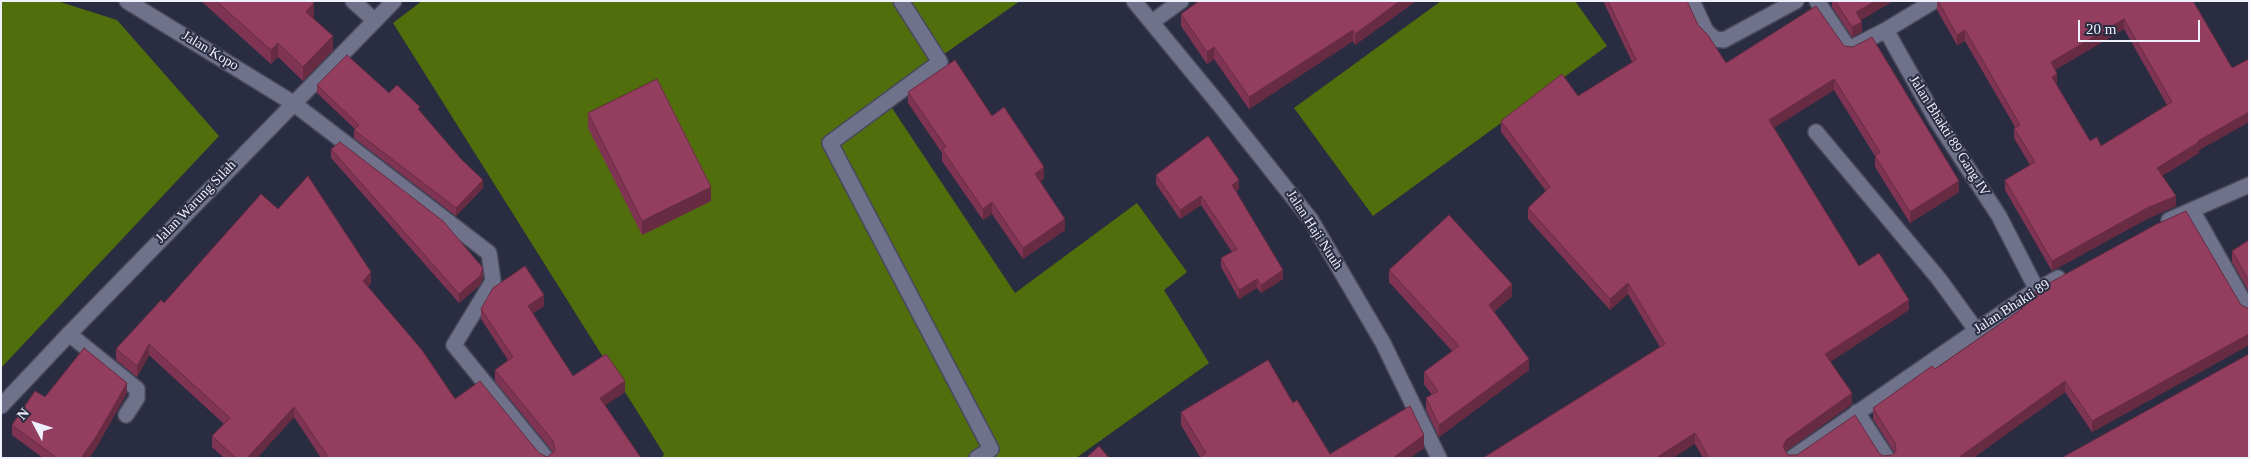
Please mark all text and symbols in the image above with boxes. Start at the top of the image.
scale bar [2080,10,2202,42]
text: 20 m [2086,21,2116,37]
street label: Jalan Kopo [179,27,241,75]
street label: Jalan Bhakti 89 Gang IV [1905,73,1993,199]
street label: Jalan Warung Silah [152,157,240,247]
street label: Jalan Haji Nuuh [1282,187,1346,273]
street label: Jalan Bhakti 89 [1971,276,2053,338]
north arrow [10,399,60,449]
text: N [14,405,32,423]

